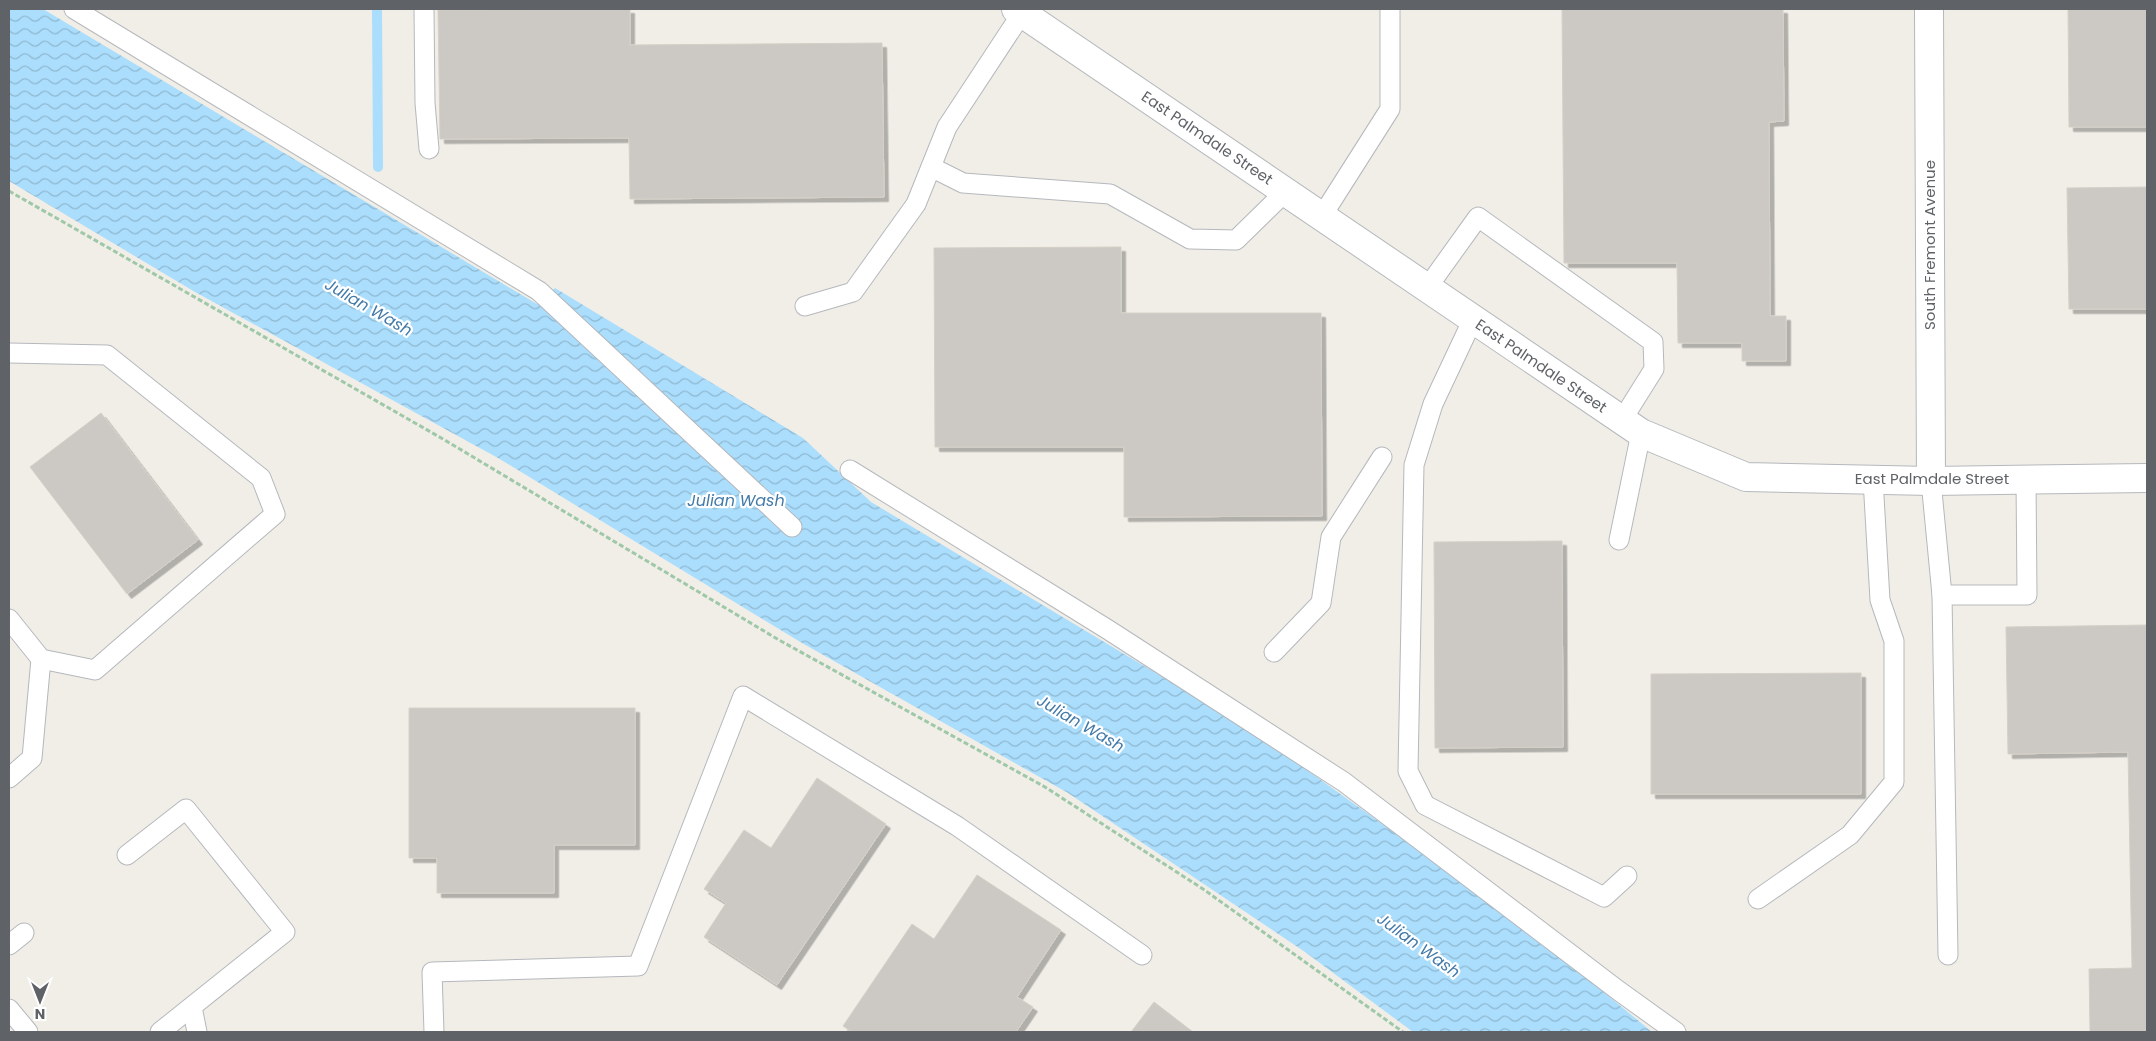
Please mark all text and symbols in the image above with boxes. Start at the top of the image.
street label: East Palmdale Street [1137,86,1277,189]
street label: South Fremont Avenue [1919,160,1940,330]
water label: Julian Wash [321,273,417,342]
street label: East Palmdale Street [1471,314,1611,417]
street label: East Palmdale Street [1855,468,2009,489]
water label: Julian Wash [687,489,785,512]
water label: Julian Wash [1033,689,1129,758]
water label: Julian Wash [1373,907,1465,983]
north arrow [15,976,65,1026]
text: N [35,1004,45,1024]

